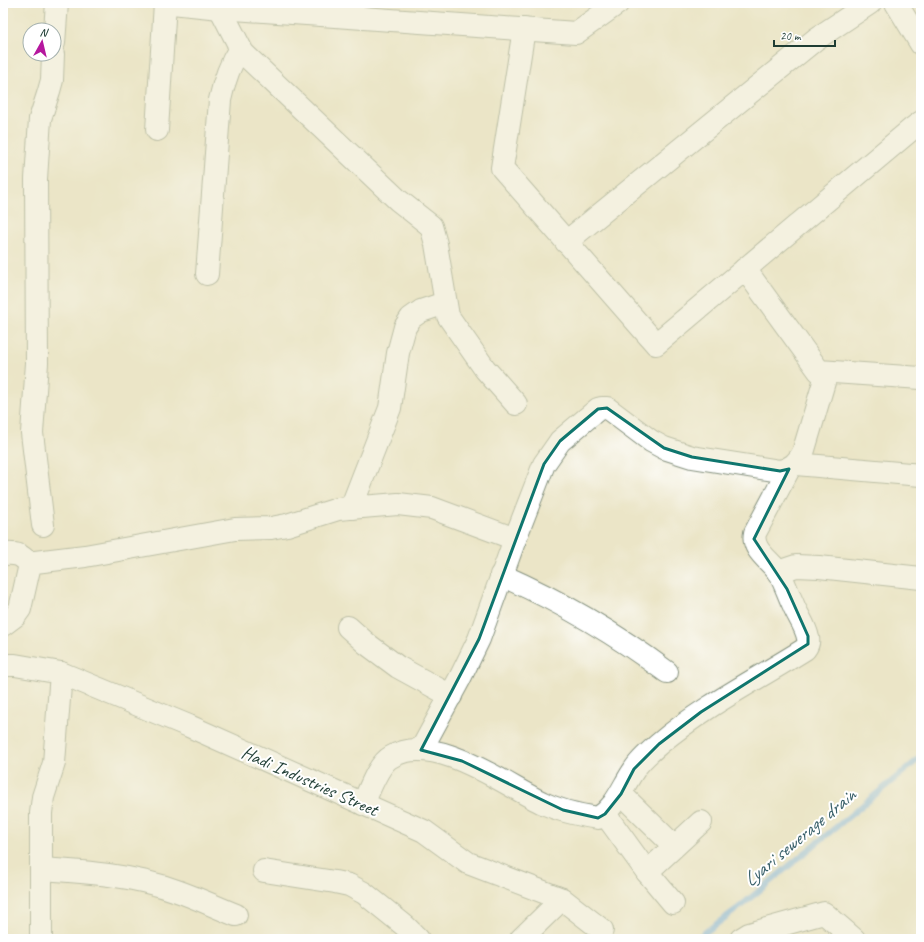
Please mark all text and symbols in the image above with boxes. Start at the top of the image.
north arrow [22,22,62,62]
scale bar [774,22,835,48]
text: N [39,25,50,40]
text: 20 m [780,28,802,44]
street label: Hadi Industries Street [238,740,383,822]
water label: Lyari sewerage drain [738,782,862,892]

